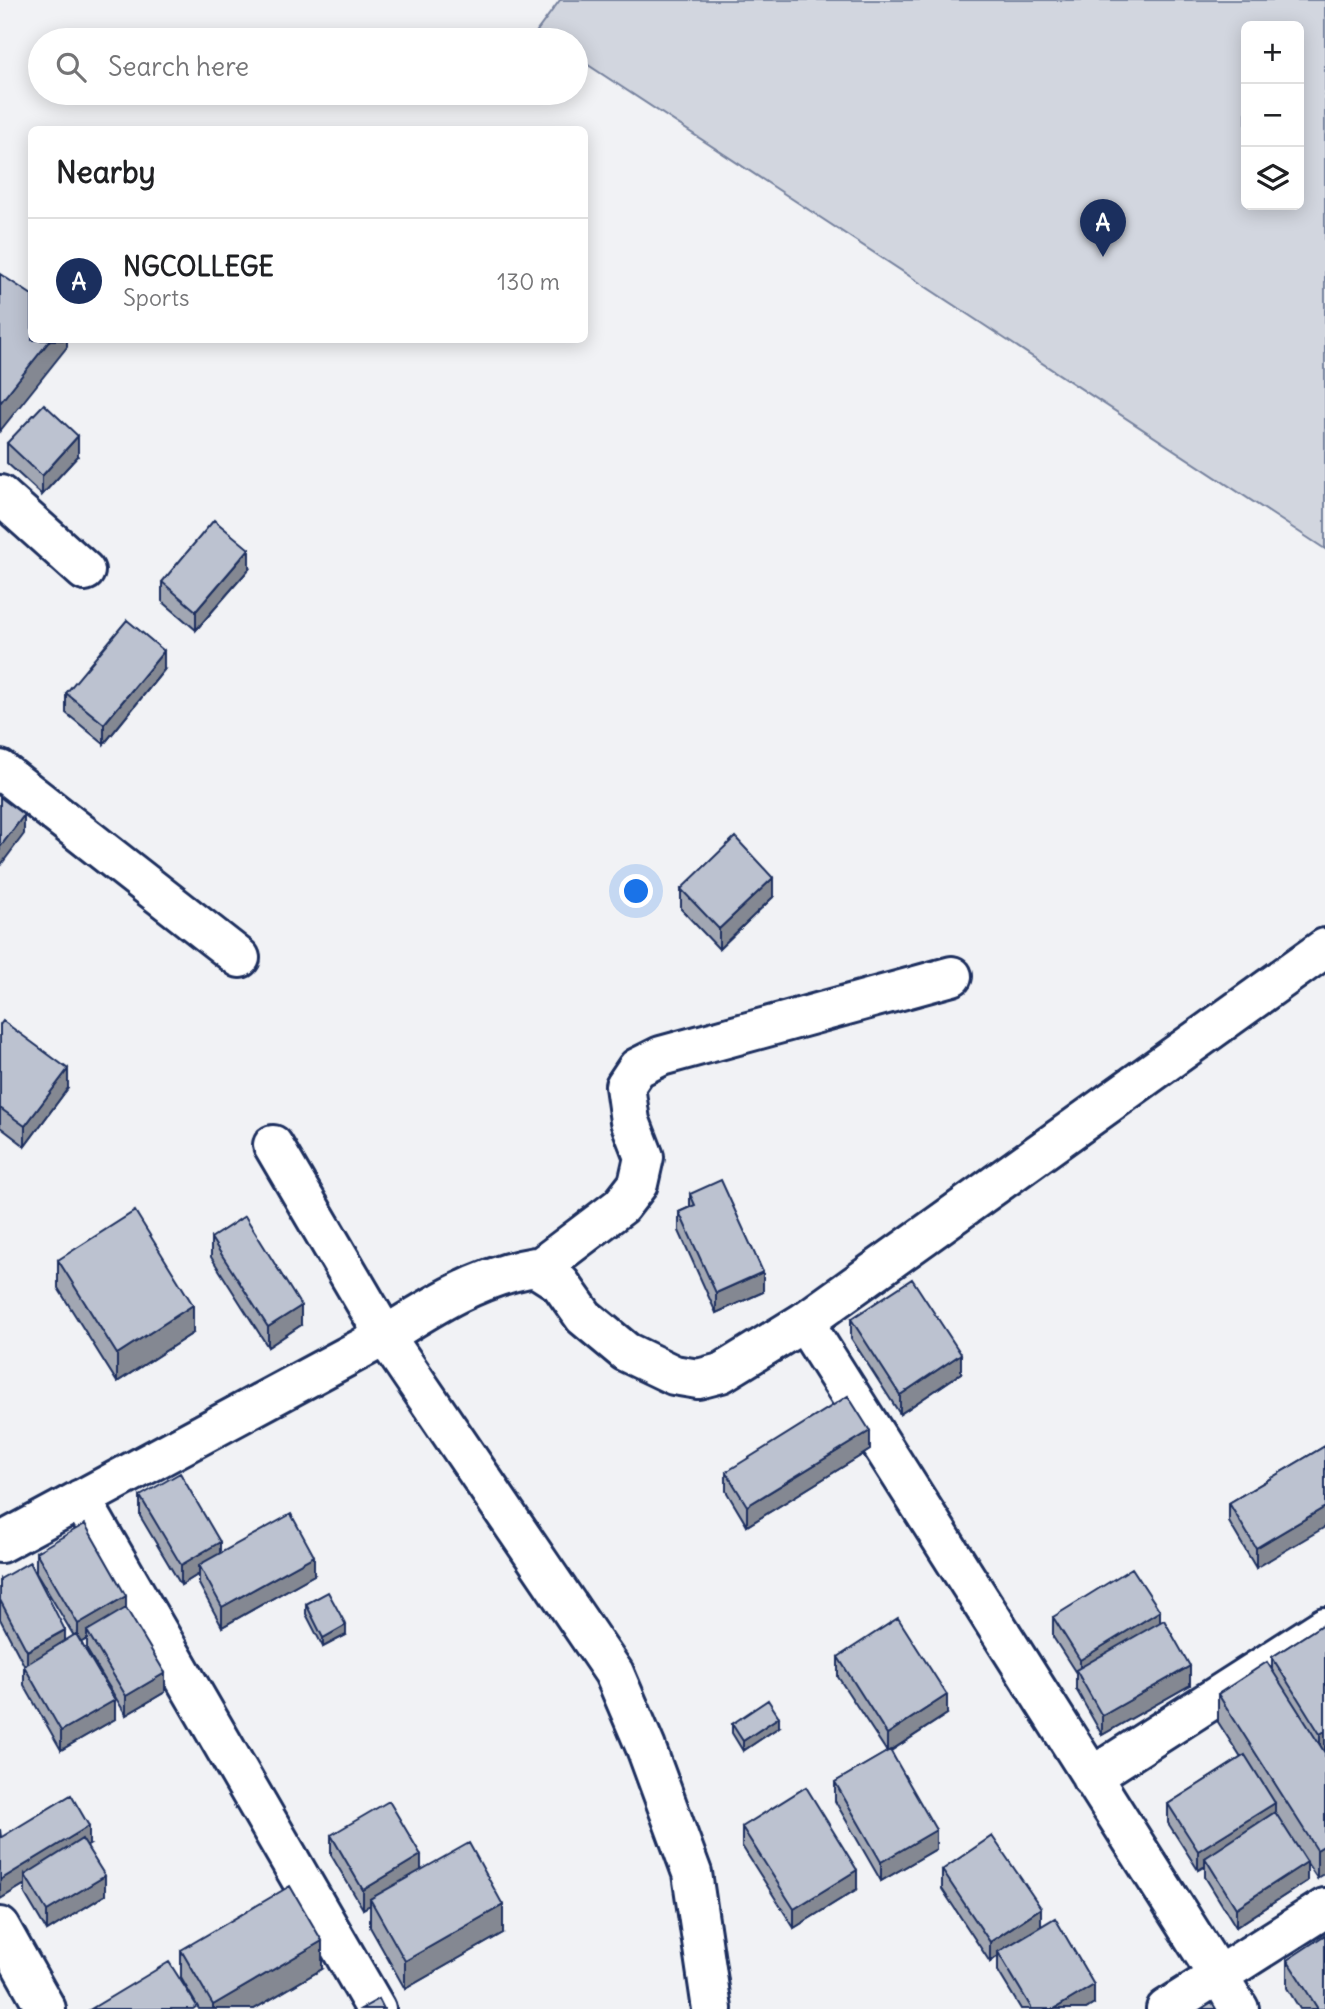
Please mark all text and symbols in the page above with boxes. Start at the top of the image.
map controls [1241,21,1304,210]
button: + [1241,21,1304,84]
search box [28,28,588,105]
icon: search [52,48,90,86]
text: Search here [108,50,249,83]
button: − [1241,84,1304,147]
button: layers [1241,147,1304,210]
text: Nearby [56,153,156,191]
pin: A [1080,199,1126,257]
text: NGCOLLEGE [123,250,274,283]
text: A [72,267,86,296]
text: 130 m [497,267,560,296]
text: Sports [123,283,189,312]
your location [619,874,653,908]

